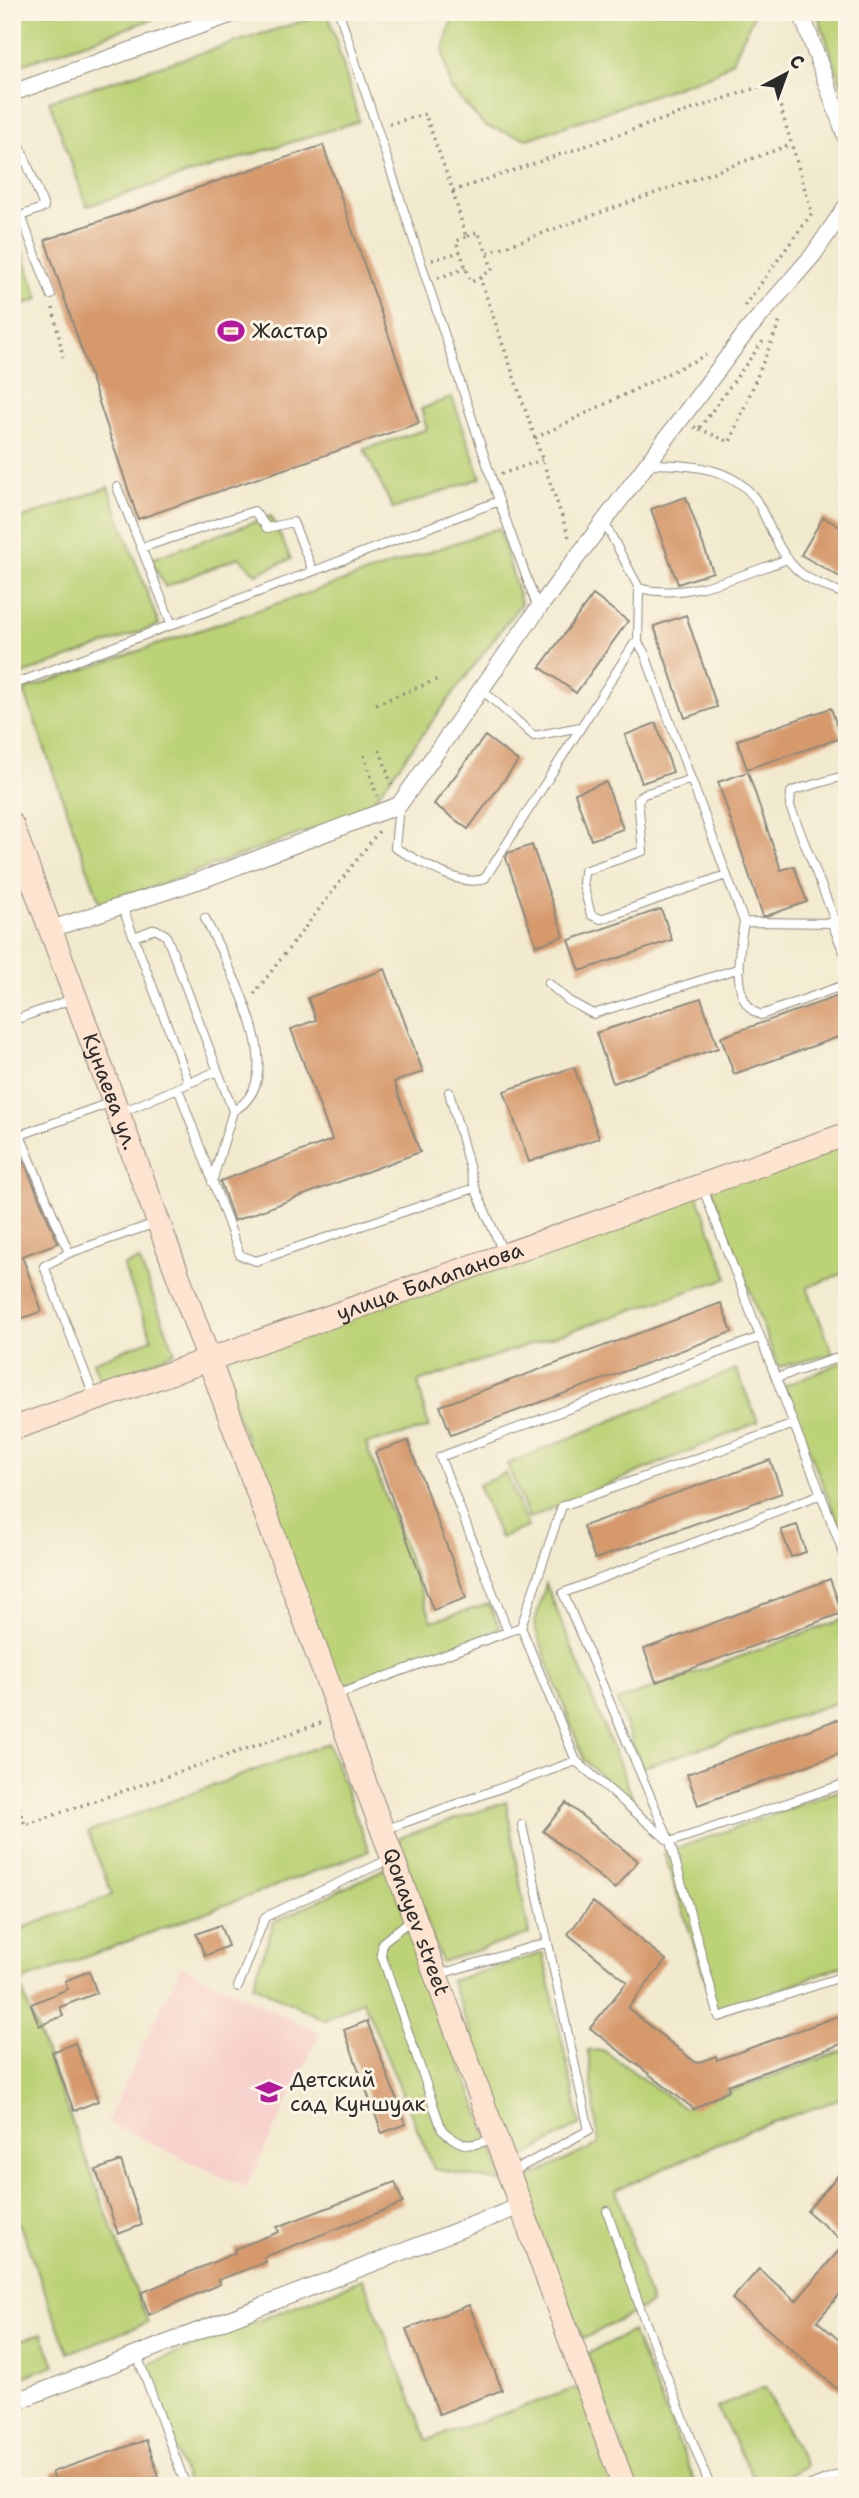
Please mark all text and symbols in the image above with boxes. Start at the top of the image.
north arrow [750,38,820,108]
text: С [784,48,809,75]
sports icon: Жастар [216,316,246,346]
place label: Жастар [252,317,328,345]
street label: Кунаева ул. [76,1029,144,1154]
street label: улица Балапанова [332,1236,527,1327]
street label: Qonayev street [376,1844,456,2000]
place label: Детский сад Куншуак [290,2066,426,2118]
school or university icon: Детский сад Куншуак [254,2077,284,2107]

